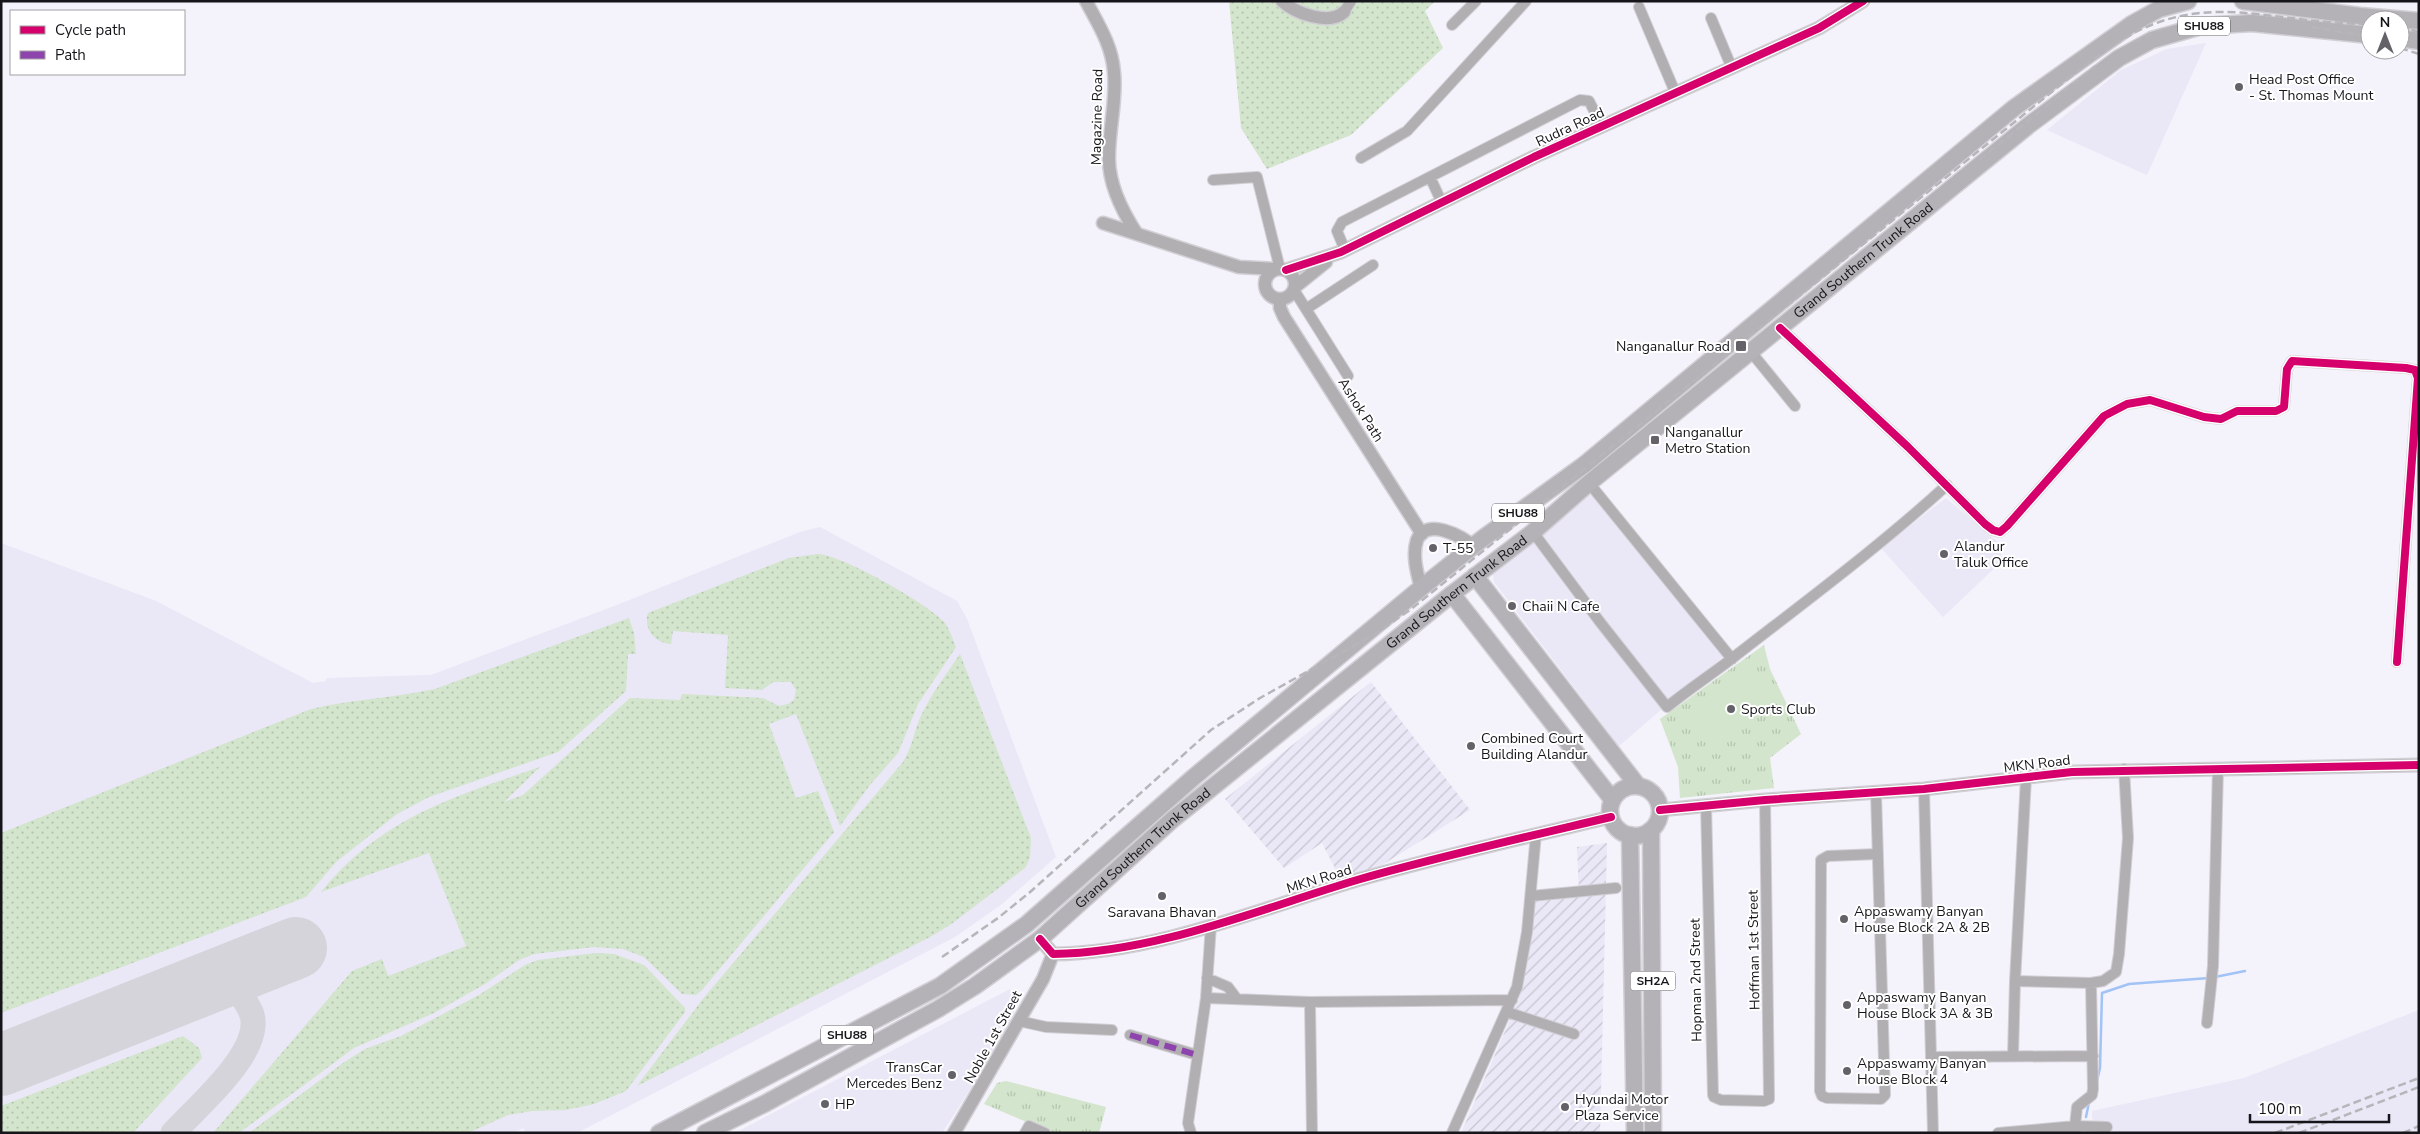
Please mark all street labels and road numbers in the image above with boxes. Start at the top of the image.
road number: SHU88 [2178,16,2230,36]
street label: Magazine Road [1087,69,1107,165]
street label: Rudra Road [1532,103,1608,151]
street label: Grand Southern Trunk Road [1789,198,1937,323]
street label: Ashok Path [1334,374,1388,446]
road number: SHU88 [1492,503,1544,522]
street label: Grand Southern Trunk Road [1382,530,1531,653]
street label: MKN Road [2002,750,2072,778]
street label: Grand Southern Trunk Road [1071,783,1214,913]
street label: MKN Road [1284,860,1354,898]
street label: Hoffman 1st Street [1743,890,1765,1010]
street label: Hopman 2nd Street [1685,918,1707,1042]
road number: SH2A [1630,971,1676,990]
street label: Noble 1st Street [960,987,1026,1087]
road number: SHU88 [821,1026,873,1044]

